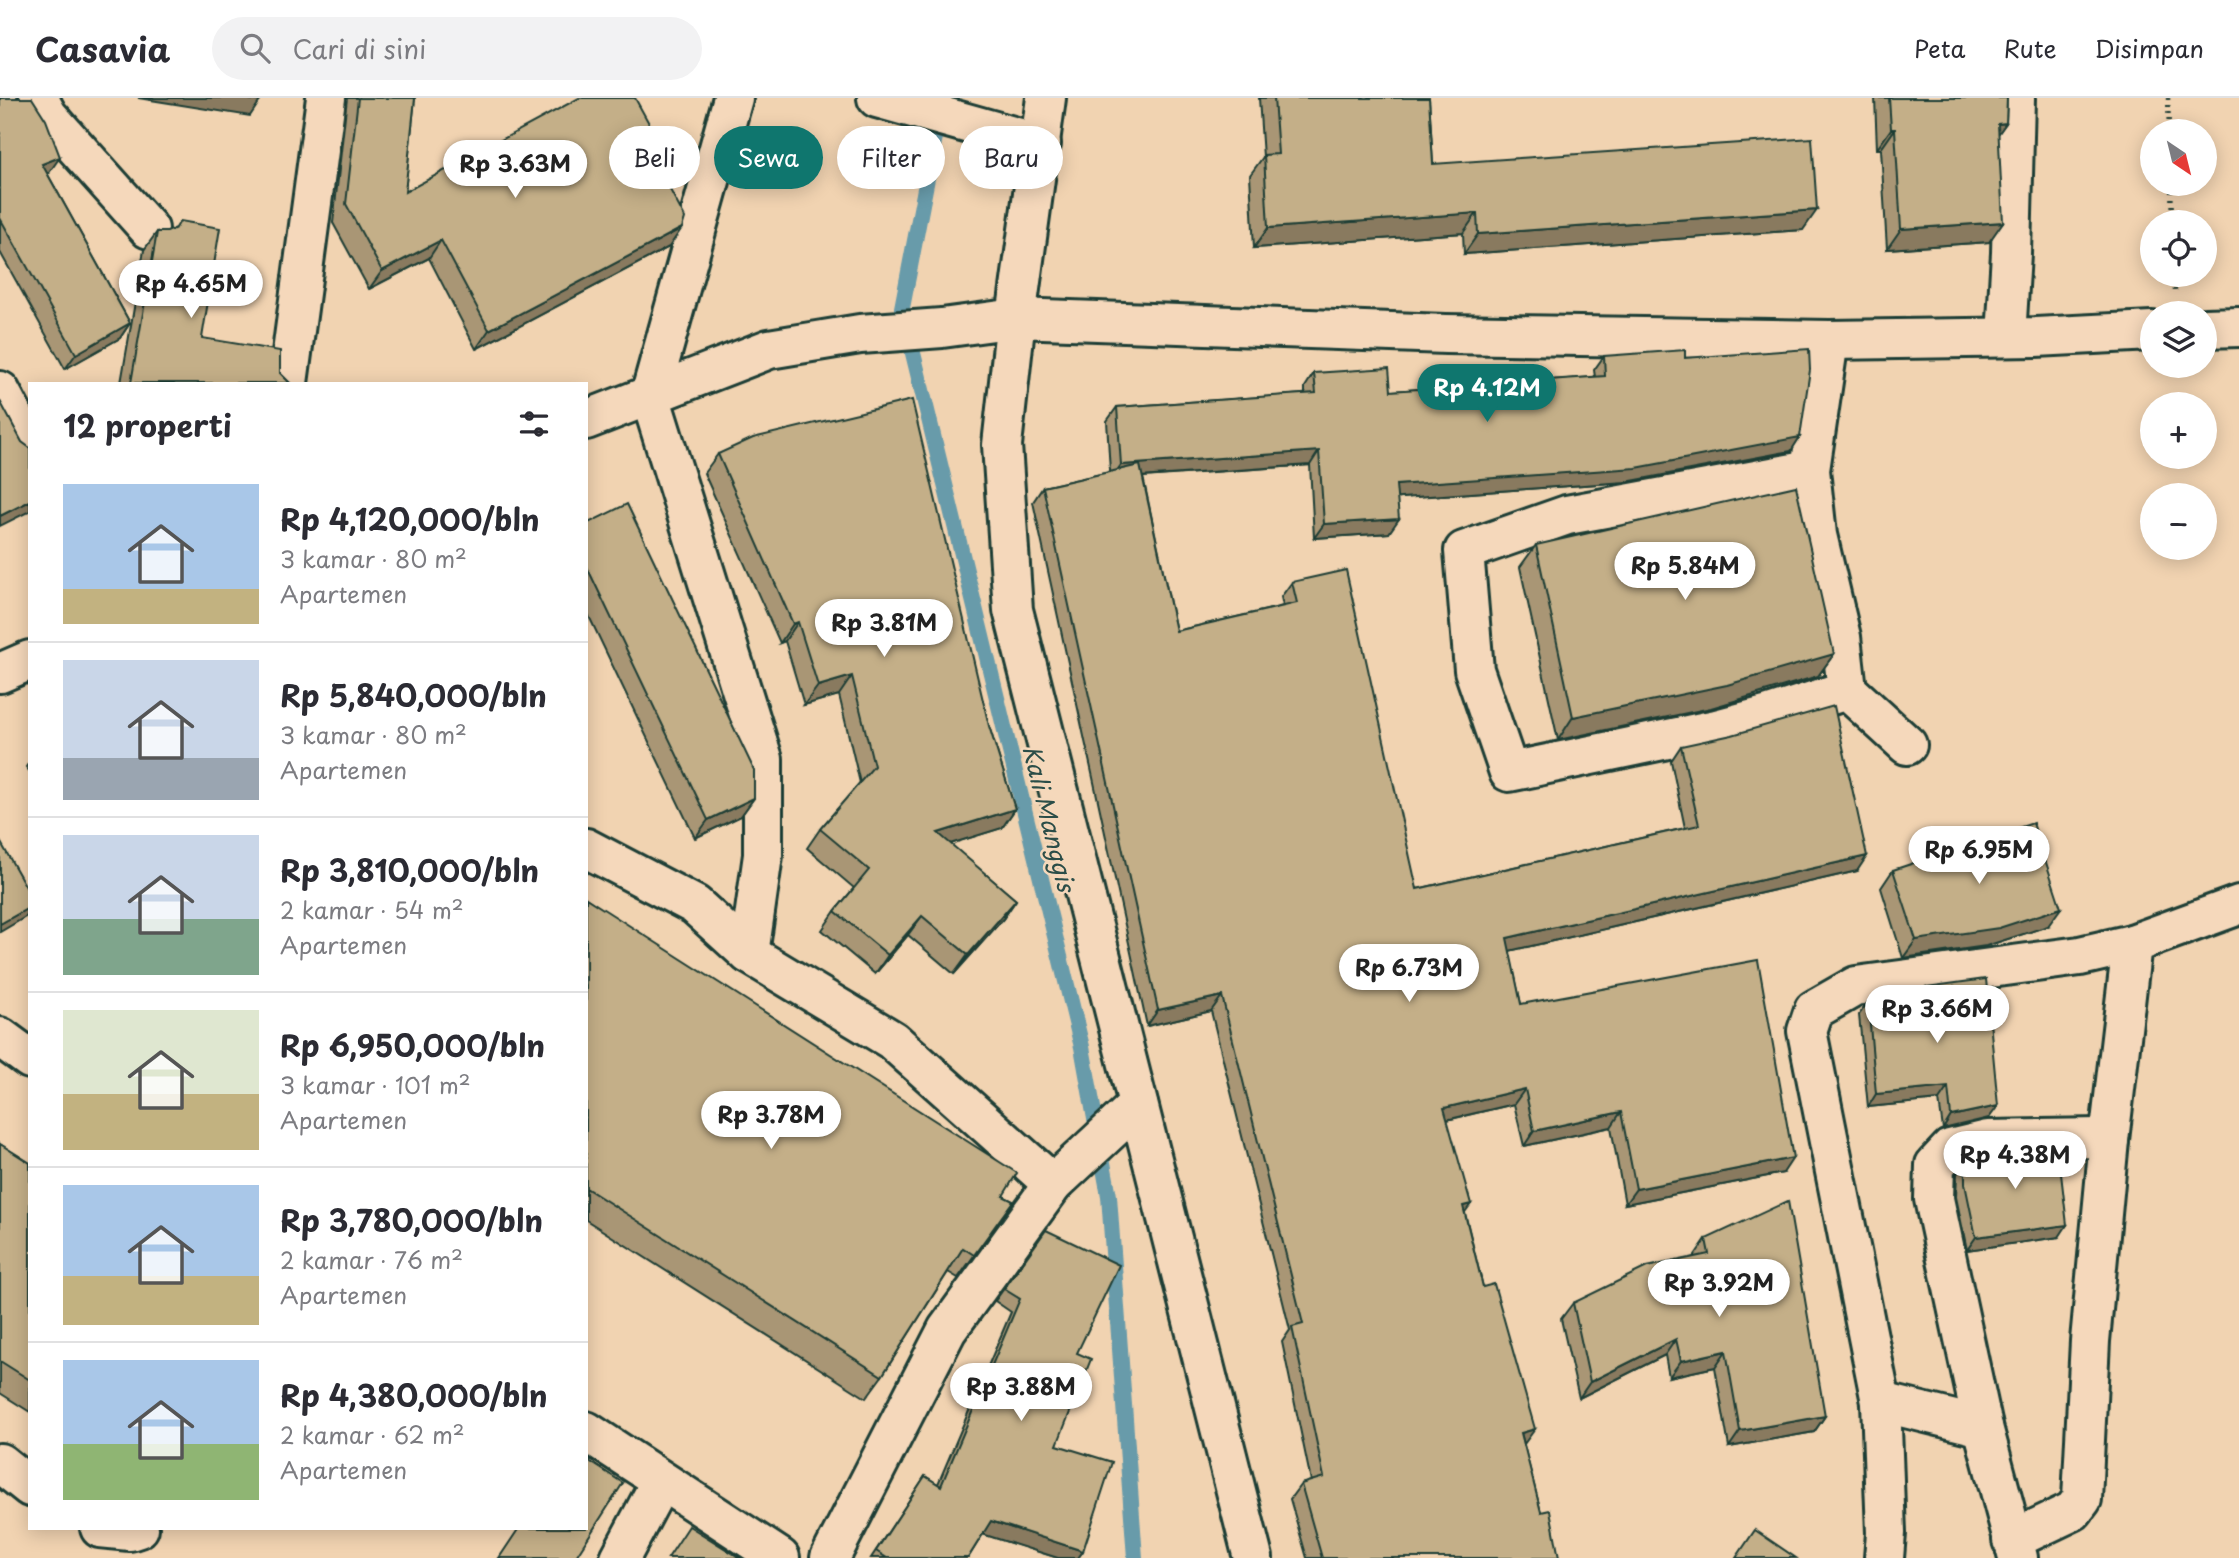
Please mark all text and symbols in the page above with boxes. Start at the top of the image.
search box [212,17,702,80]
text: Casavia [35,23,170,73]
icon: search [236,29,274,67]
text: Cari di sini [292,29,426,68]
text: Peta [1914,30,1966,66]
text: Rute [2004,30,2056,66]
text: Disimpan [2094,30,2204,66]
north arrow [2140,119,2217,196]
map controls [2140,119,2217,560]
chip: Beli [609,126,700,189]
chip: Sewa [714,126,823,189]
chip: Filter [837,126,945,189]
chip: Baru [959,126,1063,189]
pin: Rp 3.63M [443,140,587,200]
text: Rp 3.63M [459,145,571,180]
button: locate [2140,210,2217,287]
pin: Rp 4.65M [119,260,263,320]
text: Rp 4.65M [135,265,247,300]
button: layers [2140,301,2217,378]
pin: Rp 4.12M [1415,364,1559,424]
text: Rp 4.12M [1433,369,1541,404]
button: + [2140,392,2217,469]
text: 12 properti [63,402,232,447]
icon: filters [515,405,553,443]
button: − [2140,483,2217,560]
text: Rp 4,120,000/bln [280,496,540,541]
icon: home [119,512,203,596]
text: 3 kamar · 80 m² [280,541,467,576]
pin: Rp 5.84M [1613,542,1757,602]
text: Rp 5.84M [1630,547,1740,582]
text: Apartemen [280,576,407,611]
pin: Rp 3.81M [812,600,956,659]
text: Rp 3.81M [831,604,937,639]
text: Rp 5,840,000/bln [280,672,547,717]
icon: home [119,688,203,772]
text: 3 kamar · 80 m² [280,717,467,752]
water label: Kali Manggis [1014,741,1086,897]
text: Apartemen [280,752,407,787]
pin: Rp 6.95M [1907,826,2051,886]
text: Rp 6.95M [1925,831,2033,866]
text: Rp 3,810,000/bln [280,847,539,892]
icon: home [119,863,203,947]
text: 2 kamar · 54 m² [280,892,464,927]
text: Apartemen [280,927,407,962]
pin: Rp 6.73M [1337,944,1481,1004]
text: Rp 6.73M [1355,949,1463,984]
pin: Rp 3.66M [1865,986,2009,1045]
text: Rp 3.66M [1881,990,1993,1025]
text: Rp 6,950,000/bln [280,1022,545,1067]
icon: home [119,1038,203,1122]
text: 3 kamar · 101 m² [280,1067,471,1102]
pin: Rp 3.78M [699,1091,843,1151]
text: Rp 3.78M [717,1096,825,1131]
text: Apartemen [280,1102,407,1137]
pin: Rp 4.38M [1943,1132,2087,1191]
text: Rp 4.38M [1960,1136,2070,1171]
text: Rp 3,780,000/bln [280,1197,543,1242]
icon: home [119,1213,203,1297]
text: 2 kamar · 76 m² [280,1242,463,1277]
pin: Rp 3.92M [1647,1260,1791,1319]
text: Rp 3.92M [1664,1264,1774,1299]
text: Apartemen [280,1277,407,1312]
pin: Rp 3.88M [949,1364,1093,1423]
text: Rp 3.88M [966,1368,1076,1403]
text: Rp 4,380,000/bln [280,1372,547,1417]
icon: home [119,1388,203,1472]
text: 2 kamar · 62 m² [280,1417,465,1452]
text: Apartemen [280,1452,407,1487]

